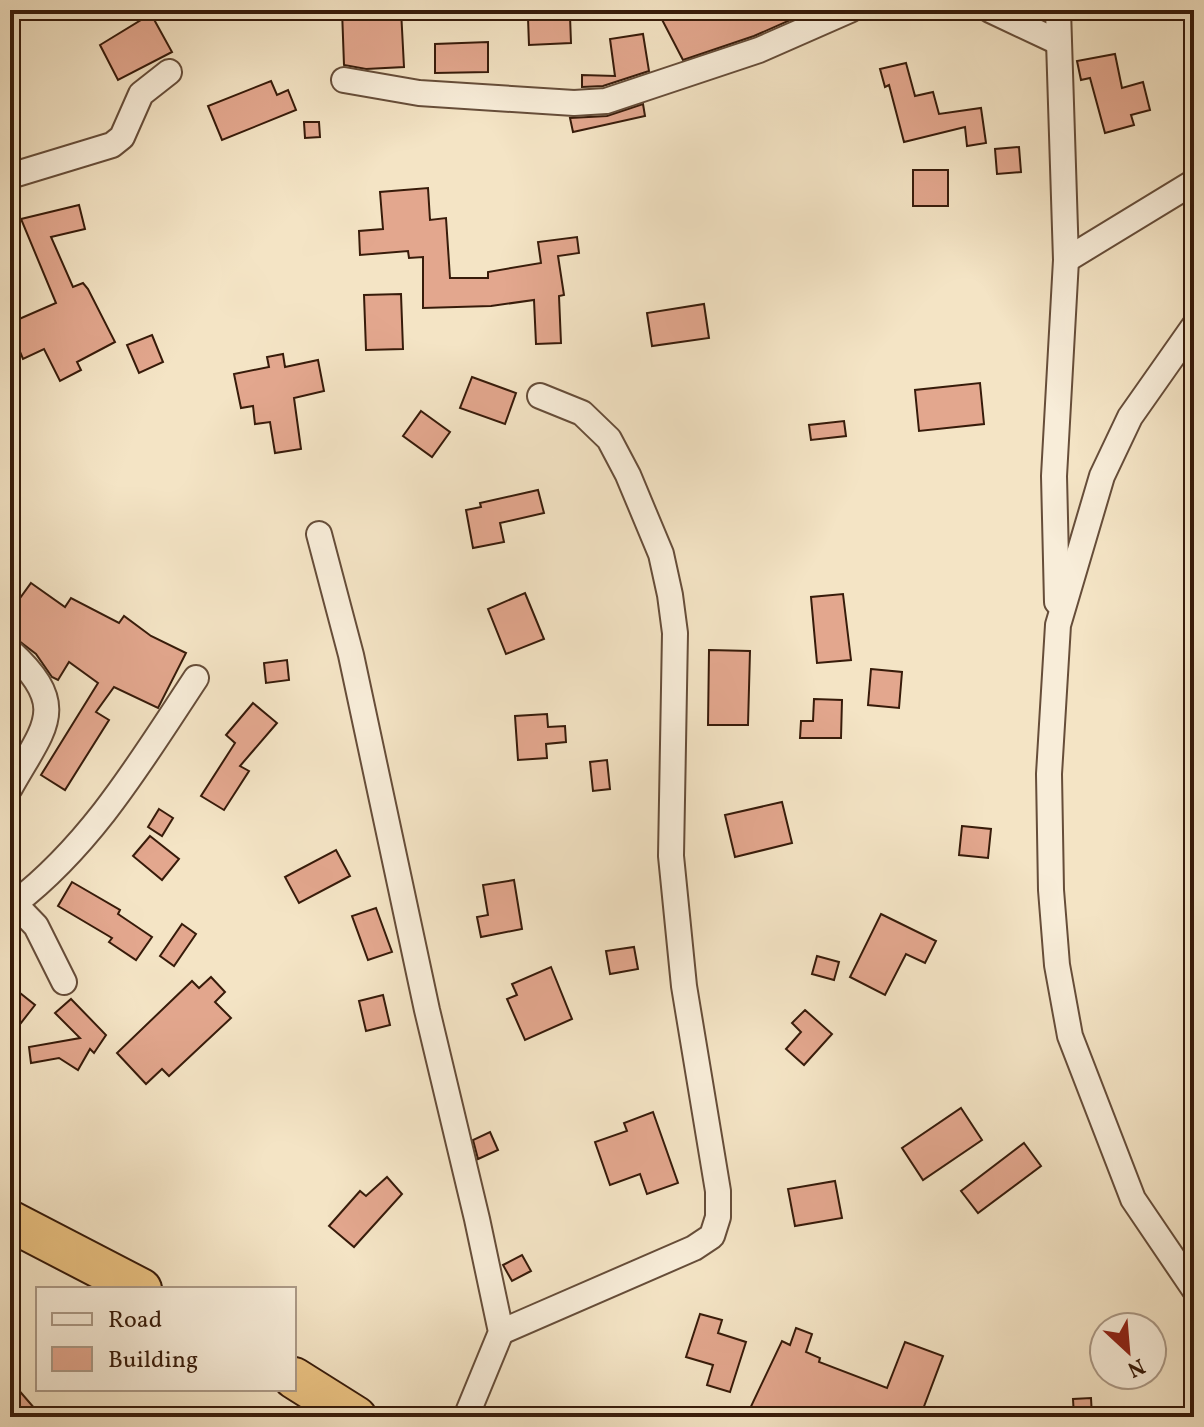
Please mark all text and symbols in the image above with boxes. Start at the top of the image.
legend [36,1287,296,1391]
text: Road [108,1304,162,1338]
north arrow [1088,1311,1168,1391]
text: Building [108,1344,198,1378]
text: N [1122,1349,1150,1384]

